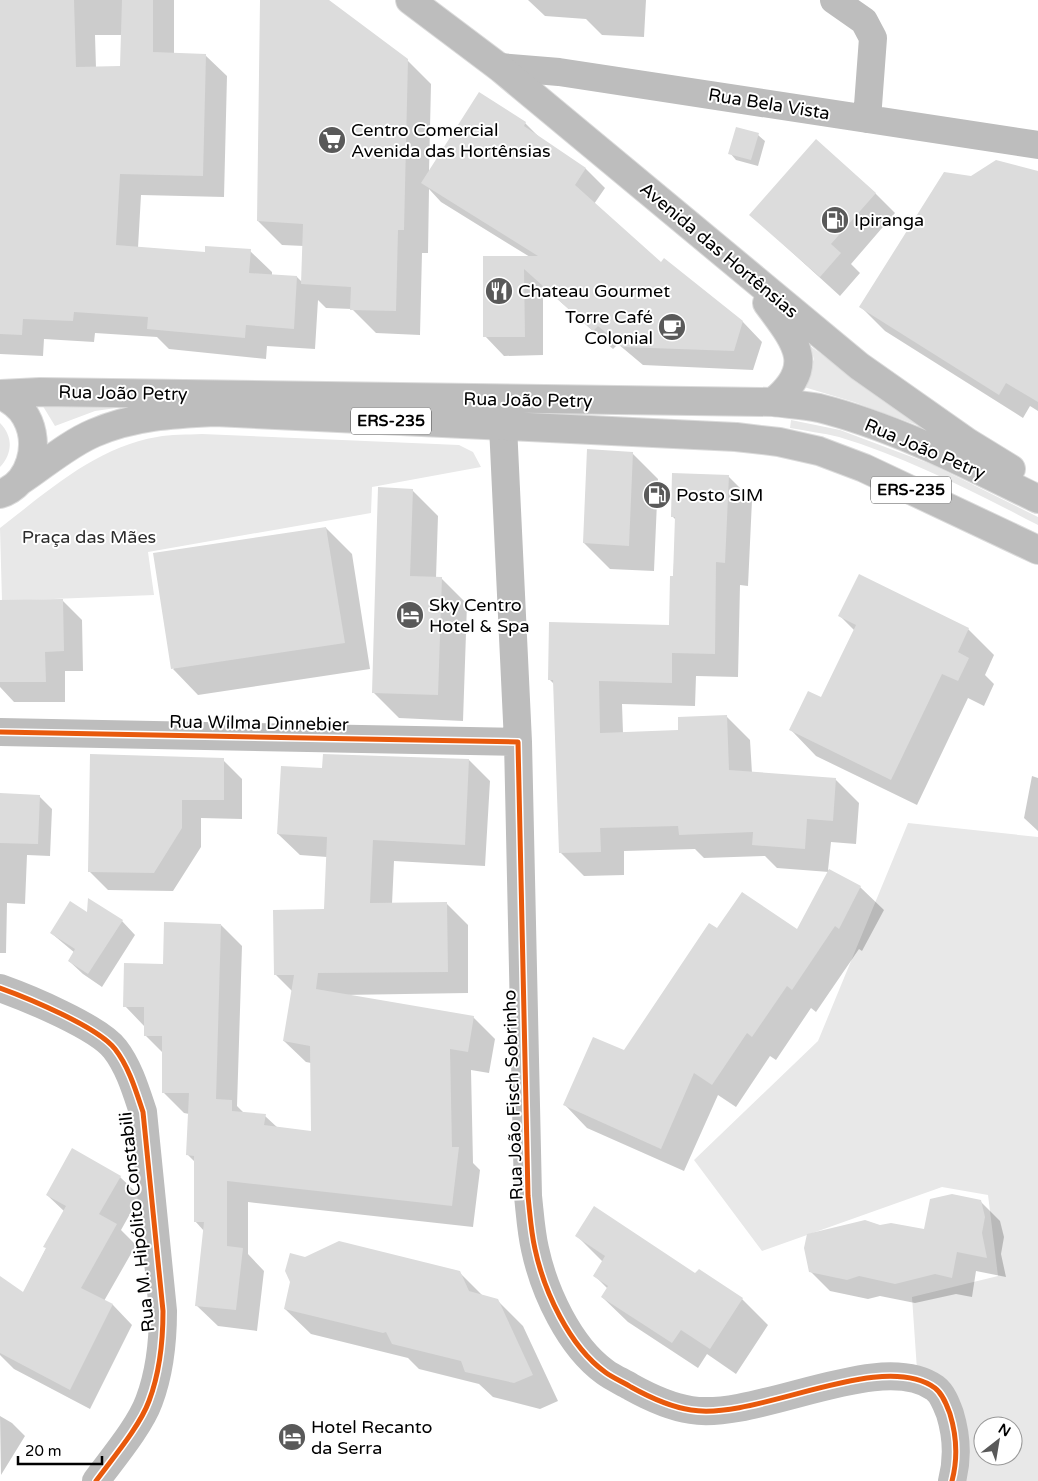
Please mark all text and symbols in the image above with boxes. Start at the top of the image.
street label: Rua Bela Vista [707,84,831,124]
place label: Centro Comercial Avenida das Hortênsias [351,119,551,162]
supermarket icon: Centro Comercial Avenida das Hortênsias [317,125,347,155]
street label: Avenida das Hortênsias [635,177,803,323]
fuel station icon: Ipiranga [820,205,850,235]
place label: Ipiranga [854,209,924,231]
restaurant icon: Chateau Gourmet [484,276,514,306]
place label: Chateau Gourmet [518,280,670,302]
place label: Torre Café Colonial [565,306,653,349]
cafe icon: Torre Café Colonial [657,312,687,342]
street label: Rua João Petry [58,381,188,405]
street label: Rua João Petry [463,388,593,412]
road number: ERS-235 [351,408,431,434]
street label: Rua João Petry [861,414,989,484]
road number: ERS-235 [871,476,951,504]
fuel station icon: Posto SIM [642,480,672,510]
place label: Posto SIM [676,484,763,506]
park label: Praça das Mães [22,526,156,548]
place label: Sky Centro Hotel & Spa [429,594,530,637]
hotel icon: Sky Centro Hotel & Spa [395,600,425,630]
street label: Rua Wilma Dinnebier [169,710,349,736]
street label: Rua João Fisch Sobrinho [498,989,528,1201]
street label: Rua M. Hipólito Constabili [114,1111,160,1333]
place label: Hotel Recanto da Serra [311,1416,433,1459]
north arrow [973,1416,1023,1466]
text: N [995,1420,1014,1440]
hotel icon: Hotel Recanto da Serra [277,1422,307,1452]
scale bar [18,1434,101,1466]
text: 20 m [25,1442,62,1460]

